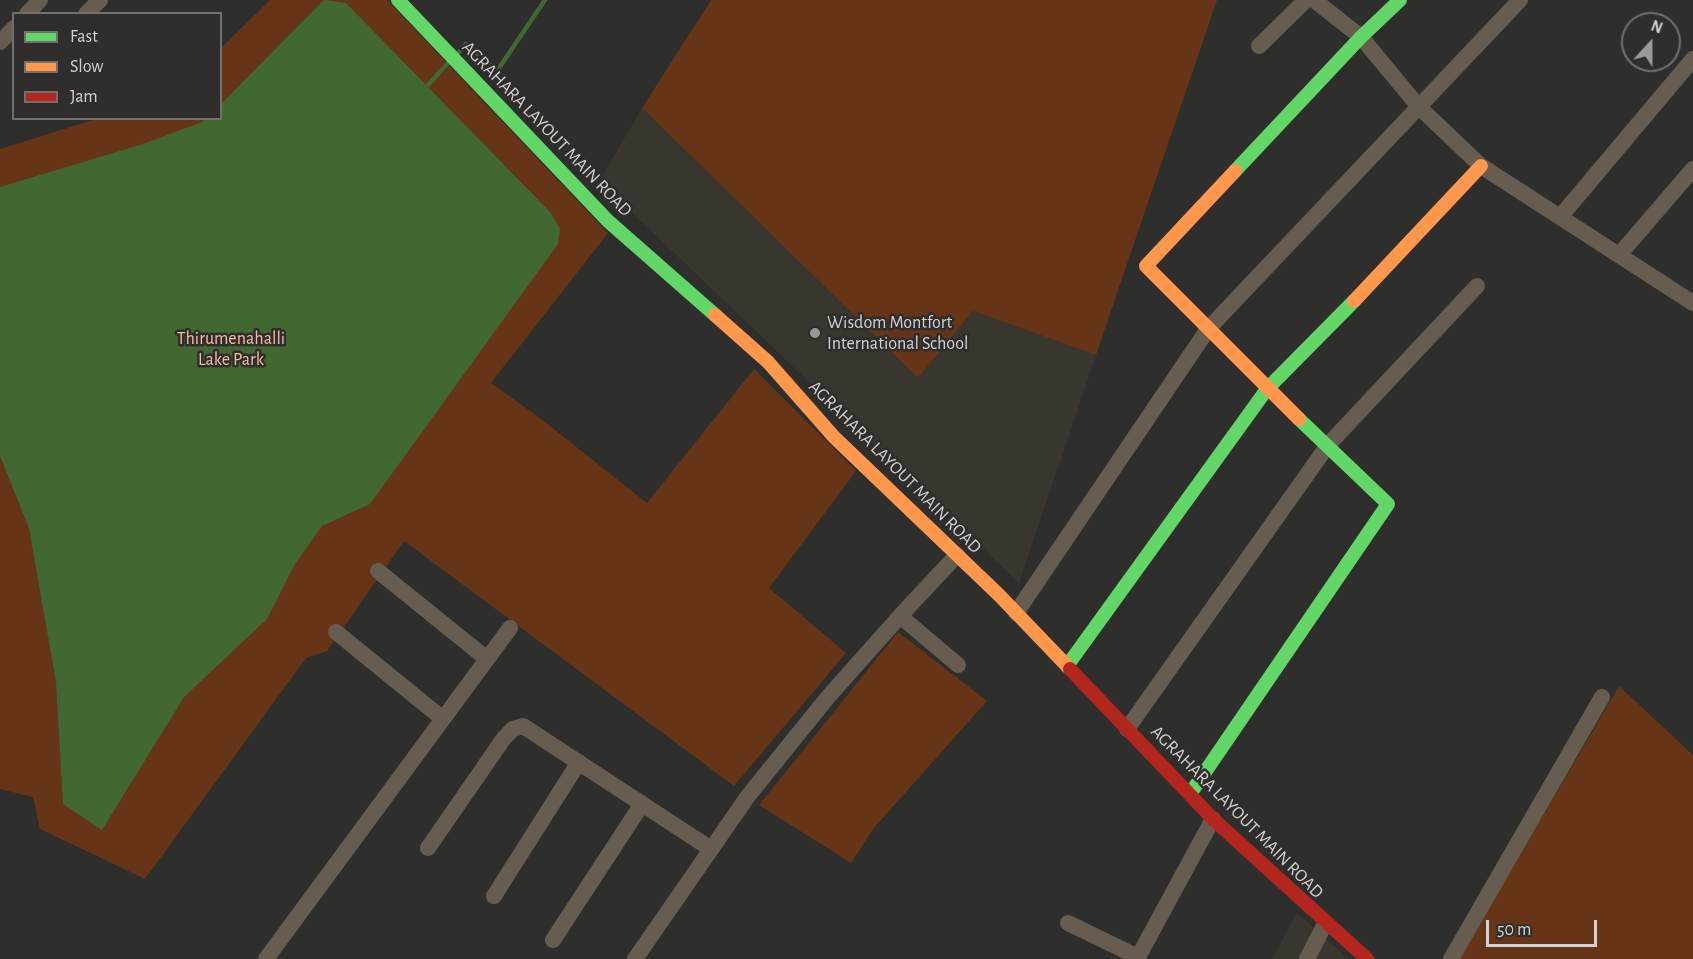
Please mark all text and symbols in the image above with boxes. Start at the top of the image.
legend [12,12,222,120]
north arrow [1621,12,1681,72]
text: N [1649,18,1665,37]
text: Fast [70,28,98,46]
street label: AGRAHARA LAYOUT MAIN ROAD [457,37,637,221]
text: Slow [70,58,103,76]
text: Jam [70,88,98,106]
place label: Wisdom Montfort International School [827,312,968,354]
marker: Wisdom Montfort International School [808,326,822,340]
park label: Thirumenahalli Lake Park [177,328,285,370]
street label: AGRAHARA LAYOUT MAIN ROAD [804,376,986,558]
street label: AGRAHARA LAYOUT MAIN ROAD [1146,721,1328,903]
scale bar [1489,908,1600,946]
text: 50 m [1497,921,1531,939]

